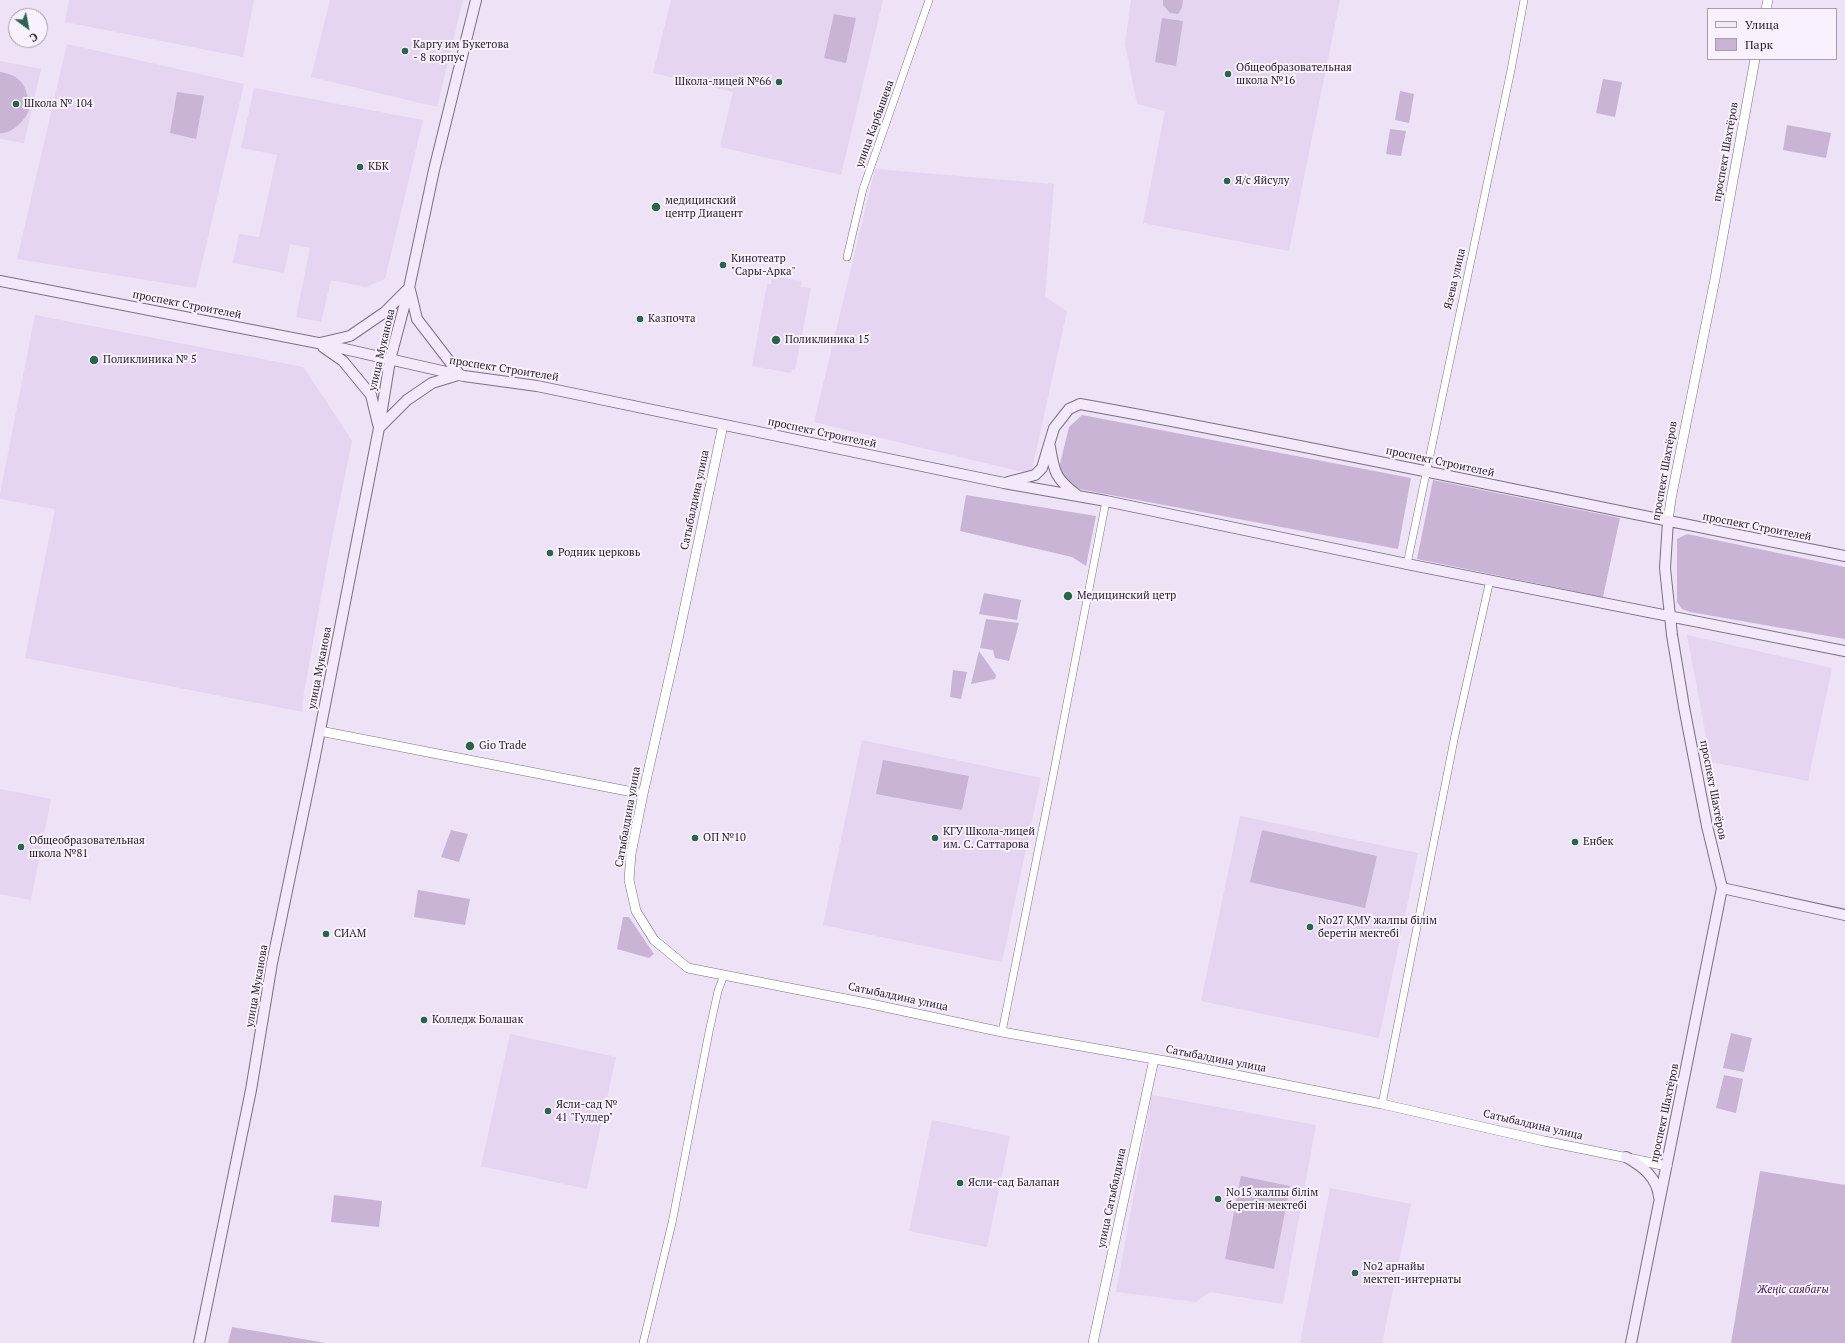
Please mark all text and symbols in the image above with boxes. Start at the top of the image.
north arrow [8,8,48,48]
legend [1707,8,1837,60]
text: Улица [1745,17,1779,32]
text: С [27,29,41,45]
text: Парк [1745,37,1773,52]
place label: Каргу им Букетова - 8 корпус [413,38,509,64]
marker: Каргу им Букетова - 8 корпус [400,46,410,56]
place label: Общеобразовательная школа №16 [1236,61,1352,87]
marker: Общеобразовательная школа №16 [1223,69,1233,79]
place label: Школа-лицей №66 [675,75,771,89]
marker: Школа-лицей №66 [774,77,784,87]
street label: улица Карбышева [853,78,897,170]
place label: Школа № 104 [24,97,93,111]
marker: Школа № 104 [11,99,21,109]
street label: проспект Шахтёров [1711,101,1741,203]
place label: КБК [368,160,389,174]
marker: КБК [355,162,365,172]
place label: Я/c Яйсулу [1235,174,1289,188]
marker: Я/c Яйсулу [1222,176,1232,186]
place label: медицинский центр Диацент [665,194,743,220]
marker: медицинский центр Диацент [650,201,662,213]
street label: Язева улица [1442,247,1468,311]
place label: Кинотеатр "Сары-Арка" [731,252,796,278]
marker: Кинотеатр "Сары-Арка" [718,260,728,270]
street label: проспект Строителей [131,288,243,322]
street label: улица Муканова [366,308,398,392]
place label: Казпочта [648,312,696,326]
marker: Казпочта [635,314,645,324]
place label: Поликлиника 15 [785,333,869,347]
marker: Поликлиника 15 [770,334,782,346]
place label: Поликлиника № 5 [103,353,197,367]
marker: Поликлиника № 5 [88,354,100,366]
street label: проспект Строителей [448,354,560,384]
street label: проспект Строителей [767,415,877,451]
street label: проспект Шахтёров [1650,420,1680,522]
street label: проспект Строителей [1385,444,1495,480]
street label: Сатыбалдина улица [678,449,712,551]
street label: проспект Строителей [1701,510,1813,544]
place label: Родник церковь [558,546,640,560]
marker: Родник церковь [545,548,555,558]
place label: Медицинский цетр [1077,589,1176,603]
marker: Медицинский цетр [1062,590,1074,602]
street label: улица Муканова [306,626,334,710]
place label: Gio Trade [479,739,527,753]
street label: проспект Шахтёров [1697,739,1729,841]
marker: Gio Trade [464,740,476,752]
street label: Сатыбалдина улица [613,766,643,868]
place label: КГУ Школа-лицей им. С. Саттарова [943,825,1035,851]
place label: ОП №10 [703,831,746,845]
marker: ОП №10 [690,833,700,843]
marker: КГУ Школа-лицей им. С. Саттарова [930,833,940,843]
place label: Общеобразовательная школа №81 [29,834,145,860]
place label: Енбек [1583,835,1614,849]
marker: Енбек [1570,837,1580,847]
marker: Общеобразовательная школа №81 [16,842,26,852]
place label: No27 ҚМУ жалпы білім беретін мектебі [1318,914,1437,940]
marker: No27 ҚМУ жалпы білім беретін мектебі [1305,922,1315,932]
place label: СИАМ [334,927,366,941]
marker: СИАМ [321,929,331,939]
street label: улица Муканова [243,944,271,1028]
street label: Сатыбалдина улица [847,980,949,1014]
place label: Колледж Болашак [432,1013,523,1027]
marker: Колледж Болашак [419,1015,429,1025]
street label: Сатыбалдина улица [1165,1043,1267,1075]
street label: проспект Шахтёров [1648,1062,1682,1164]
place label: Ясли-сад № 41 "Гулдер" [556,1098,617,1124]
marker: Ясли-сад № 41 "Гулдер" [543,1106,553,1116]
street label: Сатыбалдина улица [1482,1107,1584,1143]
street label: улица Сатыбалдина [1095,1147,1129,1249]
place label: Ясли-сад Балапан [968,1176,1060,1190]
marker: Ясли-сад Балапан [955,1178,965,1188]
place label: No15 жалпы білім беретін мектебі [1226,1186,1318,1212]
marker: No15 жалпы білім беретін мектебі [1213,1194,1223,1204]
place label: No2 арнайы мектеп-интернаты [1363,1260,1461,1286]
marker: No2 арнайы мектеп-интернаты [1350,1268,1360,1278]
park label: Жеңіс саябағы [1757,1283,1829,1297]

